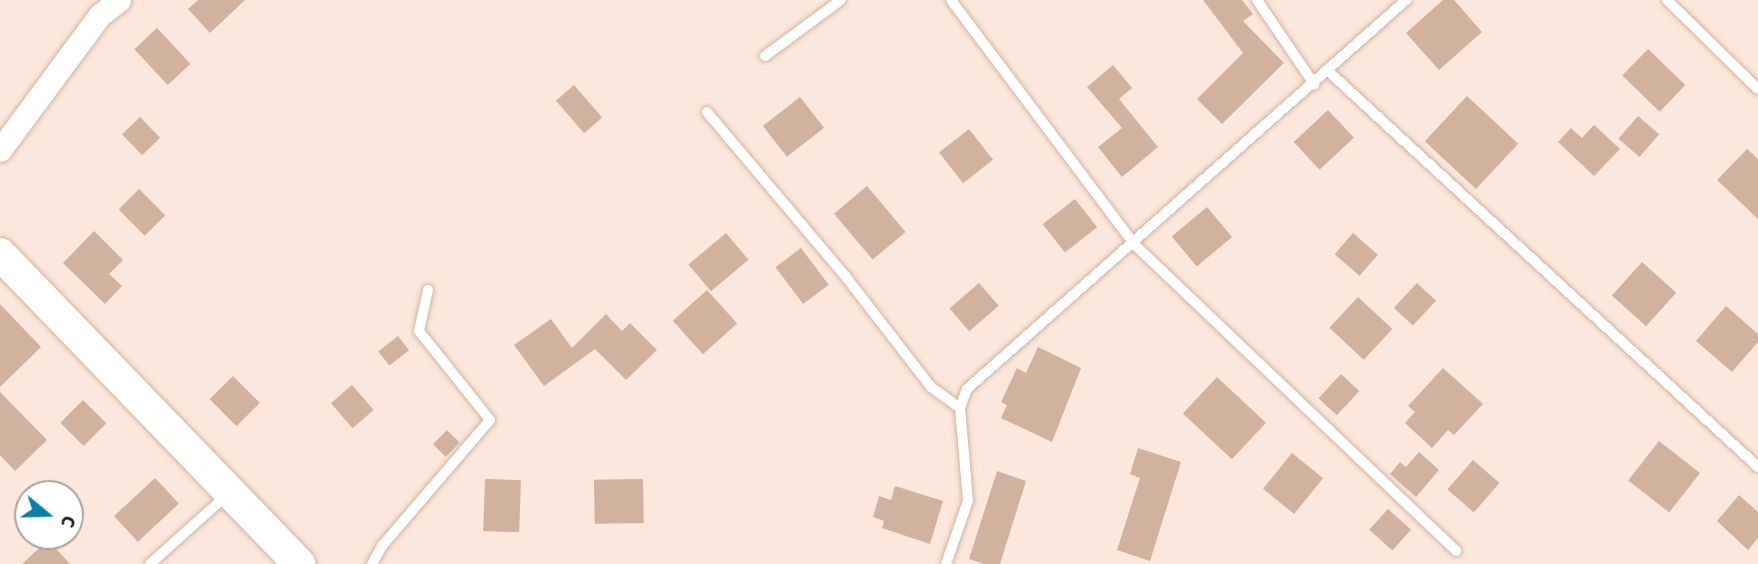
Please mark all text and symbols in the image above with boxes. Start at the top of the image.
north arrow [14,480,84,550]
text: С [53,512,82,531]

